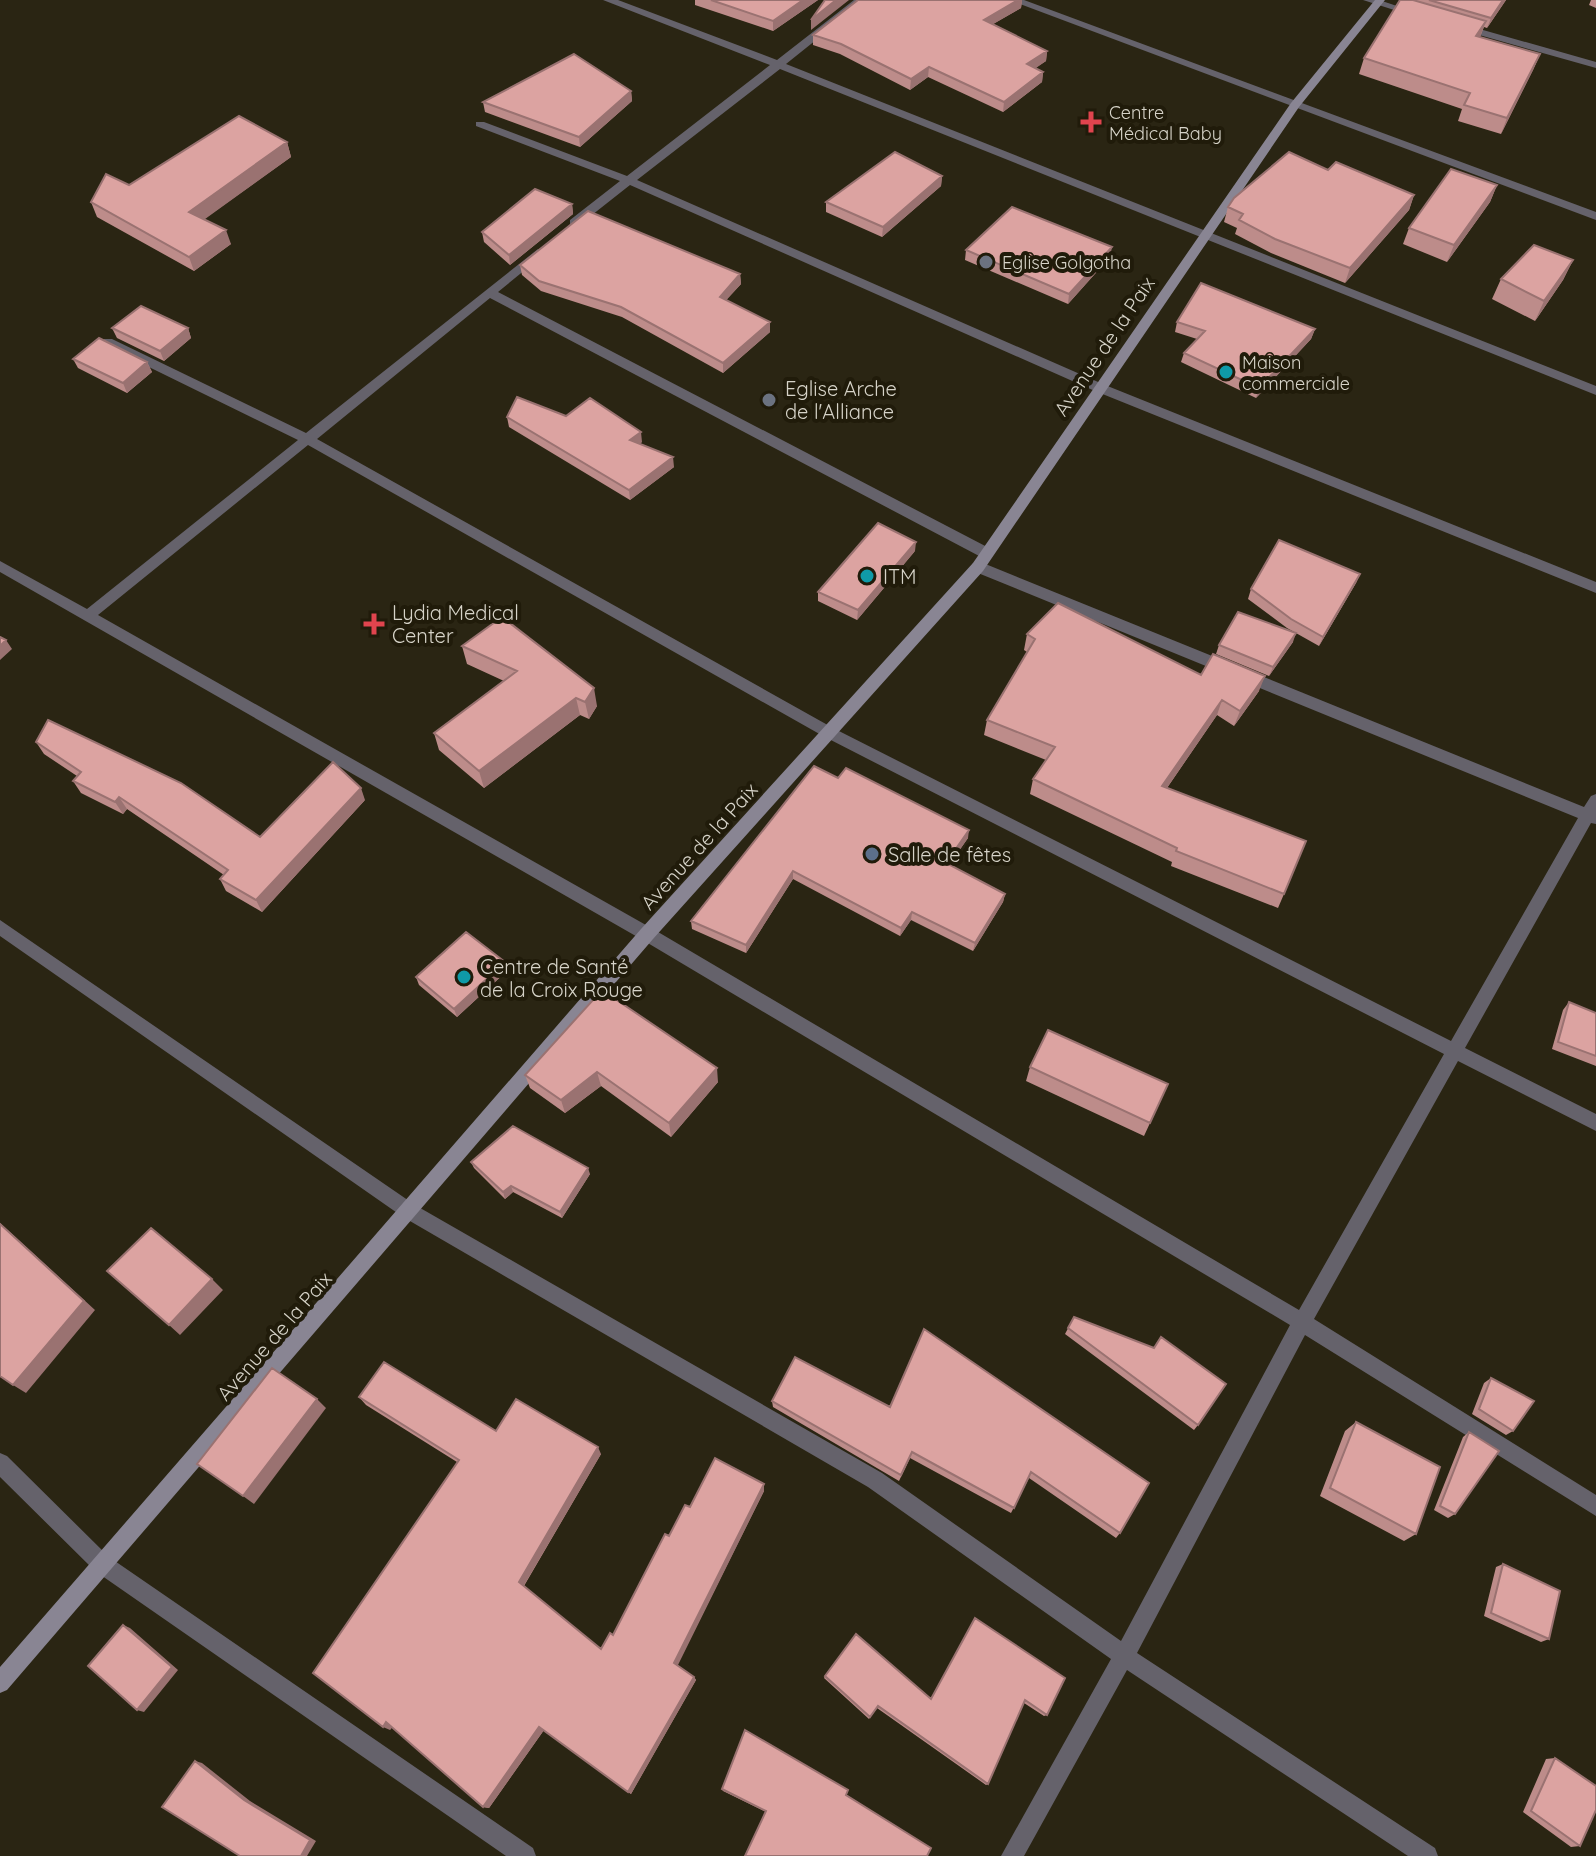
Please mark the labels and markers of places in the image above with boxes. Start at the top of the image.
place label: Centre Médical Baby [1109,101,1222,145]
marker: Centre Médical Baby [1080,111,1102,133]
place label: Eglise Golgotha [1002,251,1131,274]
marker: Eglise Golgotha [977,253,995,271]
place label: Maison commerciale [1242,351,1350,395]
marker: Maison commerciale [1217,363,1235,381]
place label: Eglise Arche de l'Alliance [785,376,897,424]
marker: Eglise Arche de l'Alliance [760,391,778,409]
place label: ITM [883,564,917,589]
marker: ITM [858,567,876,585]
place label: Lydia Medical Center [392,600,519,648]
marker: Lydia Medical Center [363,613,385,635]
place label: Salle de fêtes [888,842,1011,867]
marker: Salle de fêtes [863,845,881,863]
place label: Centre de Santé de la Croix Rouge [480,954,643,1002]
marker: Centre de Santé de la Croix Rouge [455,968,473,986]

